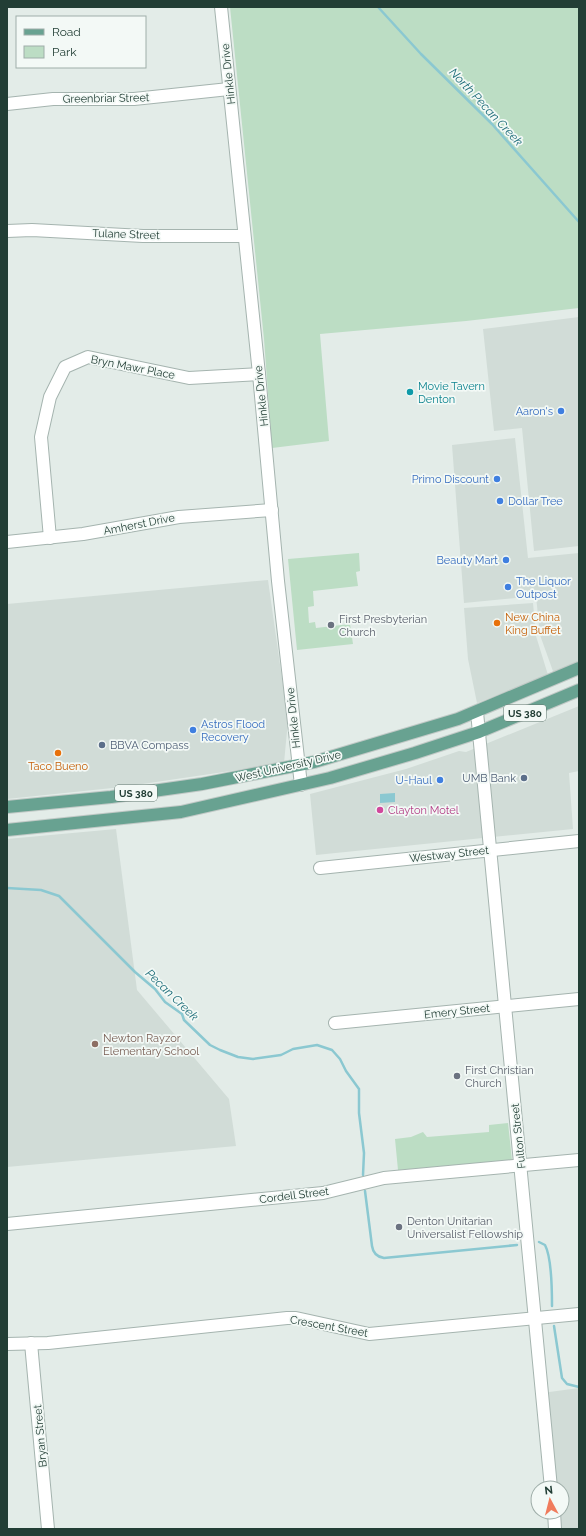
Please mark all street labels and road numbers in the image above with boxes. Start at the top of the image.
street label: Hinkle Drive [219,42,238,105]
street label: Greenbriar Street [62,91,150,106]
street label: Tulane Street [92,227,160,242]
street label: Bryn Mawr Place [90,353,177,382]
street label: Hinkle Drive [252,364,271,427]
street label: Amherst Drive [102,511,176,538]
street label: Hinkle Drive [284,686,303,749]
road number: US 380 [504,705,546,721]
street label: West University Drive [234,748,343,785]
road number: US 380 [115,785,157,801]
street label: Westway Street [409,844,490,865]
street label: Emery Street [424,1002,491,1021]
street label: Fulton Street [509,1102,528,1169]
street label: Cordell Street [258,1185,330,1206]
street label: Crescent Street [289,1313,369,1340]
street label: Bryan Street [31,1404,50,1468]

